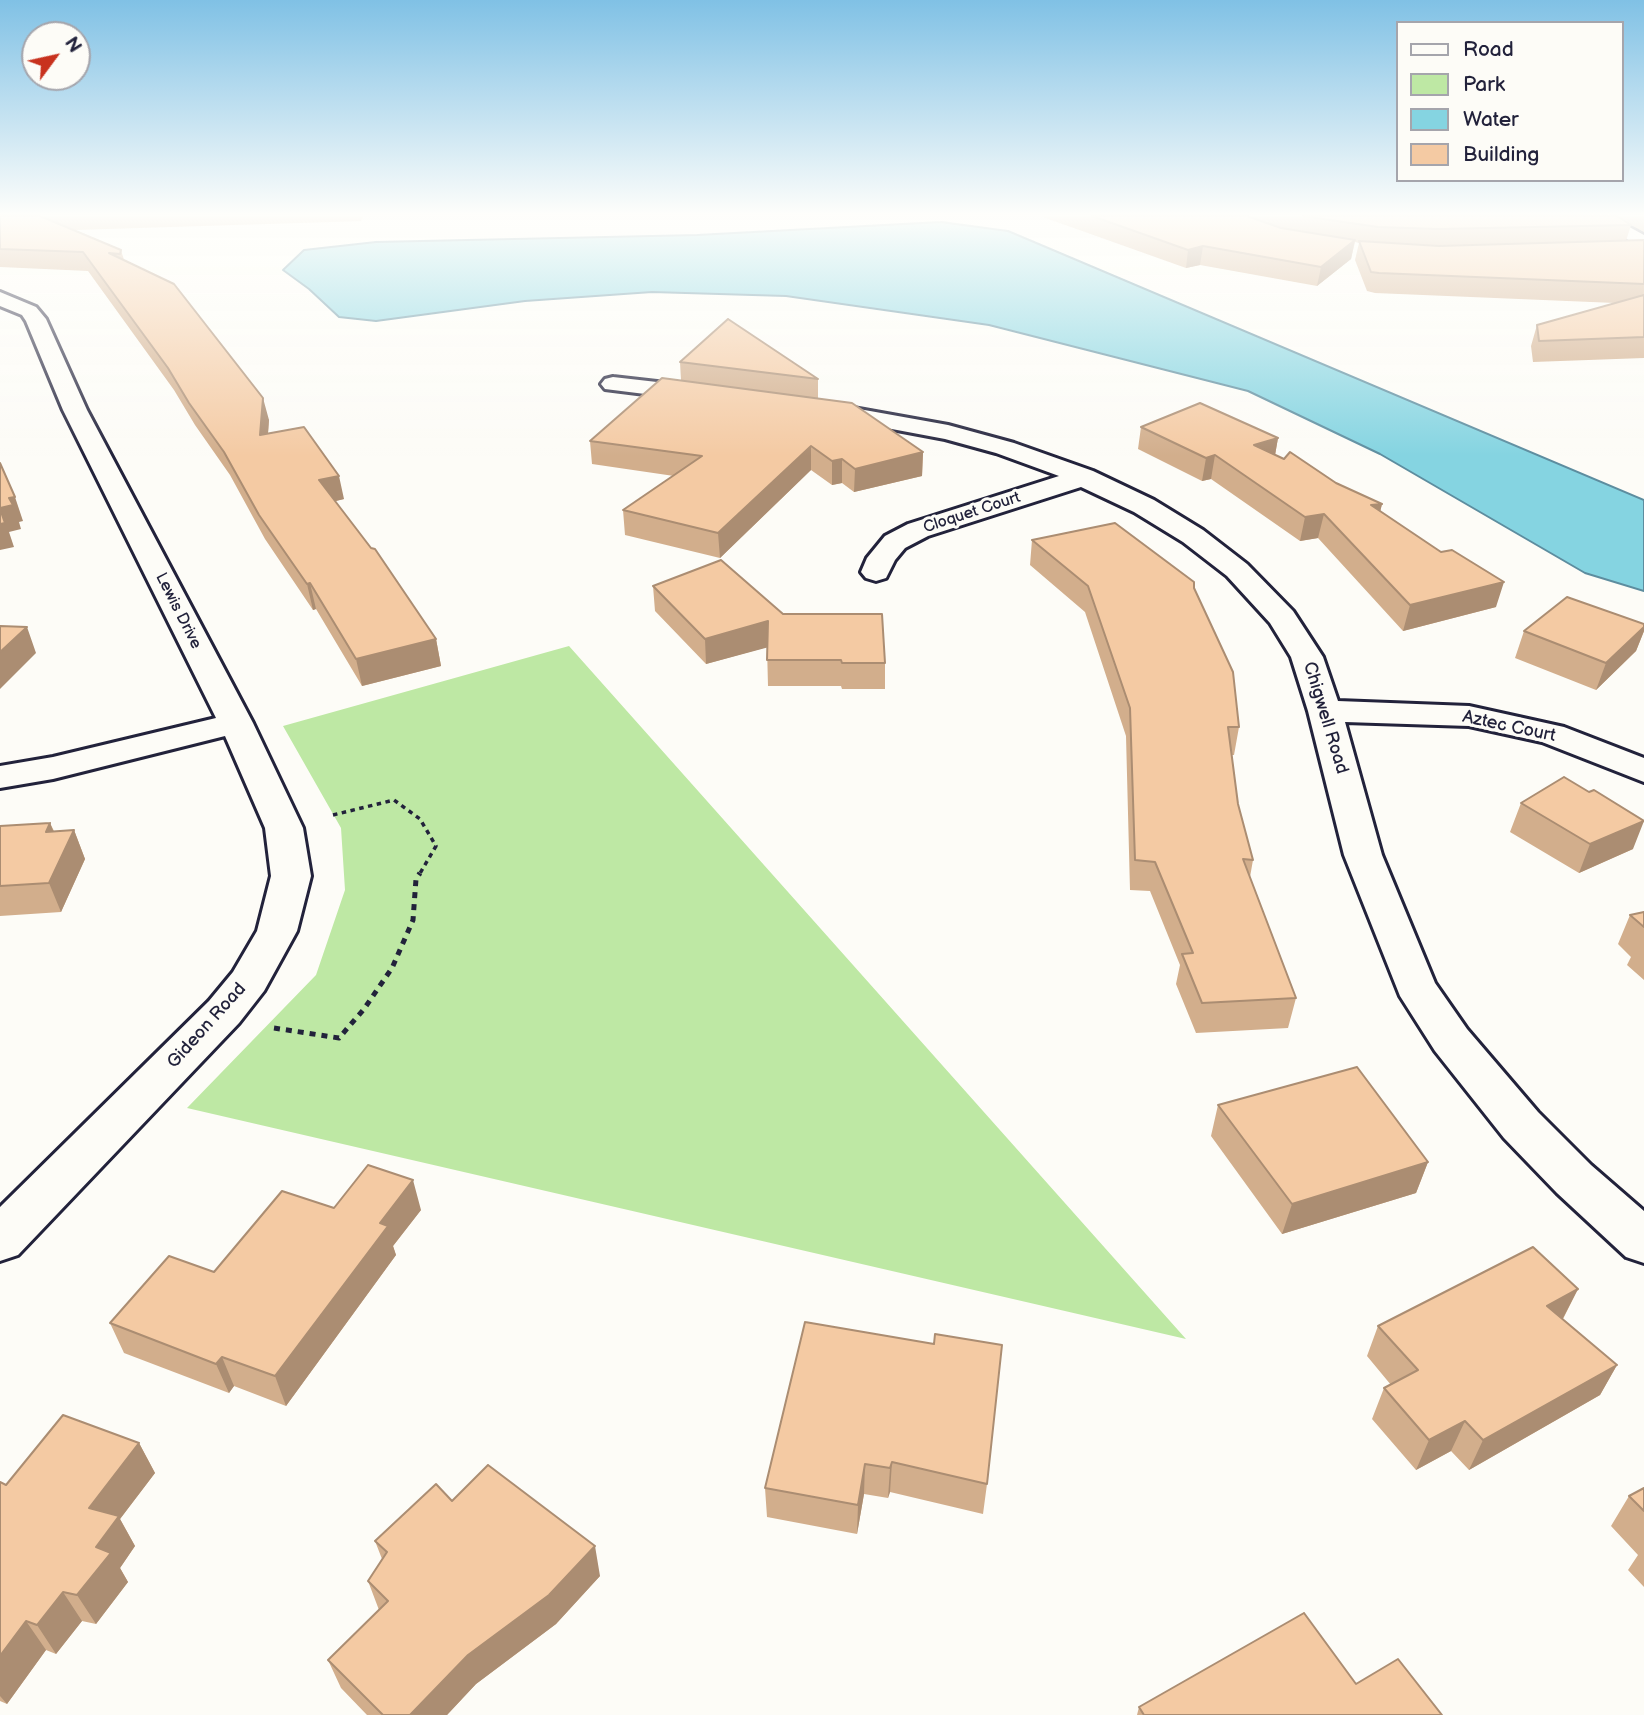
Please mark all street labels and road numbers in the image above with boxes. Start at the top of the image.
street label: Cloquet Court [921,488,1023,538]
street label: Lewis Drive [151,570,205,652]
street label: Chigwell Road [1298,659,1352,777]
street label: Aztec Court [1460,707,1558,747]
street label: Gideon Road [163,979,251,1073]

